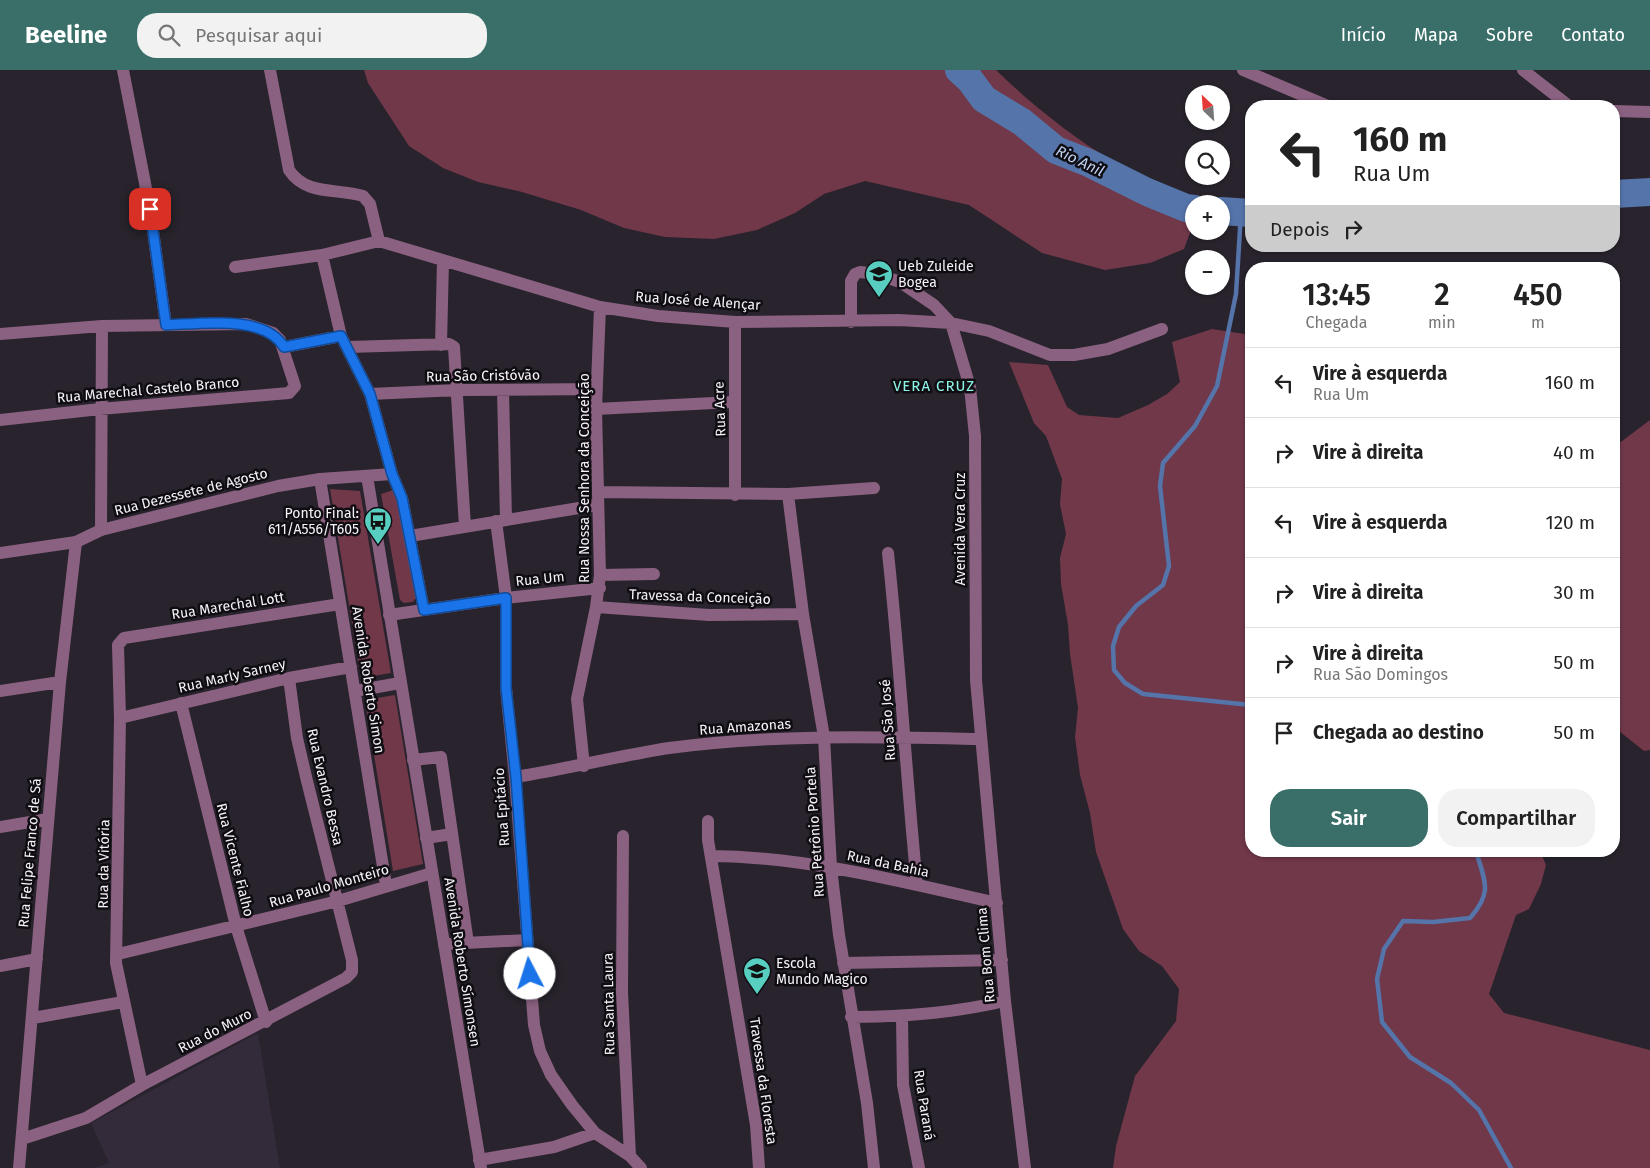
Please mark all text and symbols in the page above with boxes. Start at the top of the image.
search box [137,13,487,58]
text: Beeline [25,21,107,49]
icon: search [155,21,183,49]
text: Pesquisar aqui [195,24,322,47]
text: Início [1341,24,1386,46]
text: Mapa [1414,24,1458,46]
text: Sobre [1486,24,1533,46]
text: Contato [1561,24,1625,46]
north arrow [1185,85,1230,130]
map controls [1185,85,1230,295]
text: 160 m [1353,118,1447,160]
icon: left [1270,120,1335,185]
button: search [1185,140,1230,185]
water label: Rio Anil [1053,142,1107,180]
text: Rua Um [1353,160,1430,187]
pin [129,188,171,230]
icon: arrive [136,195,164,223]
button: + [1185,195,1230,240]
icon: right [1339,215,1367,243]
text: Depois [1270,218,1329,241]
button: − [1185,250,1230,295]
place label: Ueb Zuleide Bogea [898,258,974,291]
school or university icon: Ueb Zuleide Bogea [864,259,894,298]
text: 13:45 [1302,277,1371,313]
text: 2 [1434,277,1450,313]
text: 450 [1513,277,1563,313]
street label: Rua José de Alençar [635,288,762,314]
text: Chegada [1306,313,1367,332]
text: min [1428,313,1456,332]
text: m [1531,313,1545,332]
text: Vire à esquerda [1313,362,1447,385]
street label: Rua São Cristóvão [426,367,540,385]
icon: left [1270,369,1298,397]
text: 160 m [1545,371,1595,394]
street label: Rua Nossa Senhora da Conceição [576,373,593,583]
street label: Rua Marechal Castelo Branco [56,374,240,406]
district label: VERA CRUZ [893,377,975,395]
street label: Rua Acre [711,381,729,437]
text: Rua Um [1313,385,1369,404]
icon: right [1270,439,1298,467]
text: Vire à direita [1313,441,1423,464]
text: 40 m [1553,441,1595,464]
street label: Rua Dezessete de Agosto [113,465,269,519]
street label: Avenida Vera Cruz [952,473,969,585]
place label: Ponto Final: 611/A556/T605 [268,505,359,538]
bus stop icon: Ponto Final: 611/A556/T605 [363,506,393,545]
icon: left [1270,509,1298,537]
text: Vire à esquerda [1313,511,1447,534]
text: 120 m [1545,511,1595,534]
street label: Rua Um [515,568,565,590]
icon: right [1270,579,1298,607]
text: Vire à direita [1313,581,1423,604]
text: 30 m [1554,581,1595,604]
street label: Travessa da Conceição [629,586,771,608]
street label: Rua Marechal Lott [170,589,287,623]
street label: Avenida Roberto Simon [348,605,388,755]
text: Vire à direita [1313,642,1423,665]
icon: right [1270,649,1298,677]
text: 50 m [1554,651,1595,674]
street label: Rua Marly Sarney [177,655,287,697]
text: Rua São Domingos [1313,665,1448,684]
street label: Rua São José [877,679,899,761]
street label: Rua Amazonas [699,715,792,739]
icon: arrive [1270,719,1298,747]
text: Chegada ao destino [1313,721,1484,744]
text: 50 m [1554,721,1595,744]
street label: Rua Evandro Bessa [303,727,347,847]
street label: Rua Petrônio Portela [802,766,828,898]
street label: Rua Epitácio [491,767,513,847]
street label: Rua Felipe Franco de Sá [15,778,45,928]
button: Sair [1270,789,1428,847]
button: Compartilhar [1438,789,1595,847]
street label: Rua Vicente Fialho [213,801,257,919]
street label: Rua da Vitória [95,819,113,909]
street label: Rua da Bahia [845,847,931,881]
street label: Rua Paulo Monteiro [267,861,391,911]
street label: Avenida Roberto Símonsen [440,876,484,1048]
street label: Rua Bom Clima [973,907,999,1003]
position arrow [503,947,555,999]
street label: Rua Santa Laura [600,952,618,1056]
place label: Escola Mundo Magico [776,955,868,988]
school or university icon: Escola Mundo Magico [742,956,772,995]
street label: Rua do Muro [175,1005,255,1057]
street label: Travessa da Floresta [746,1016,780,1146]
street label: Rua Paraná [910,1068,938,1142]

